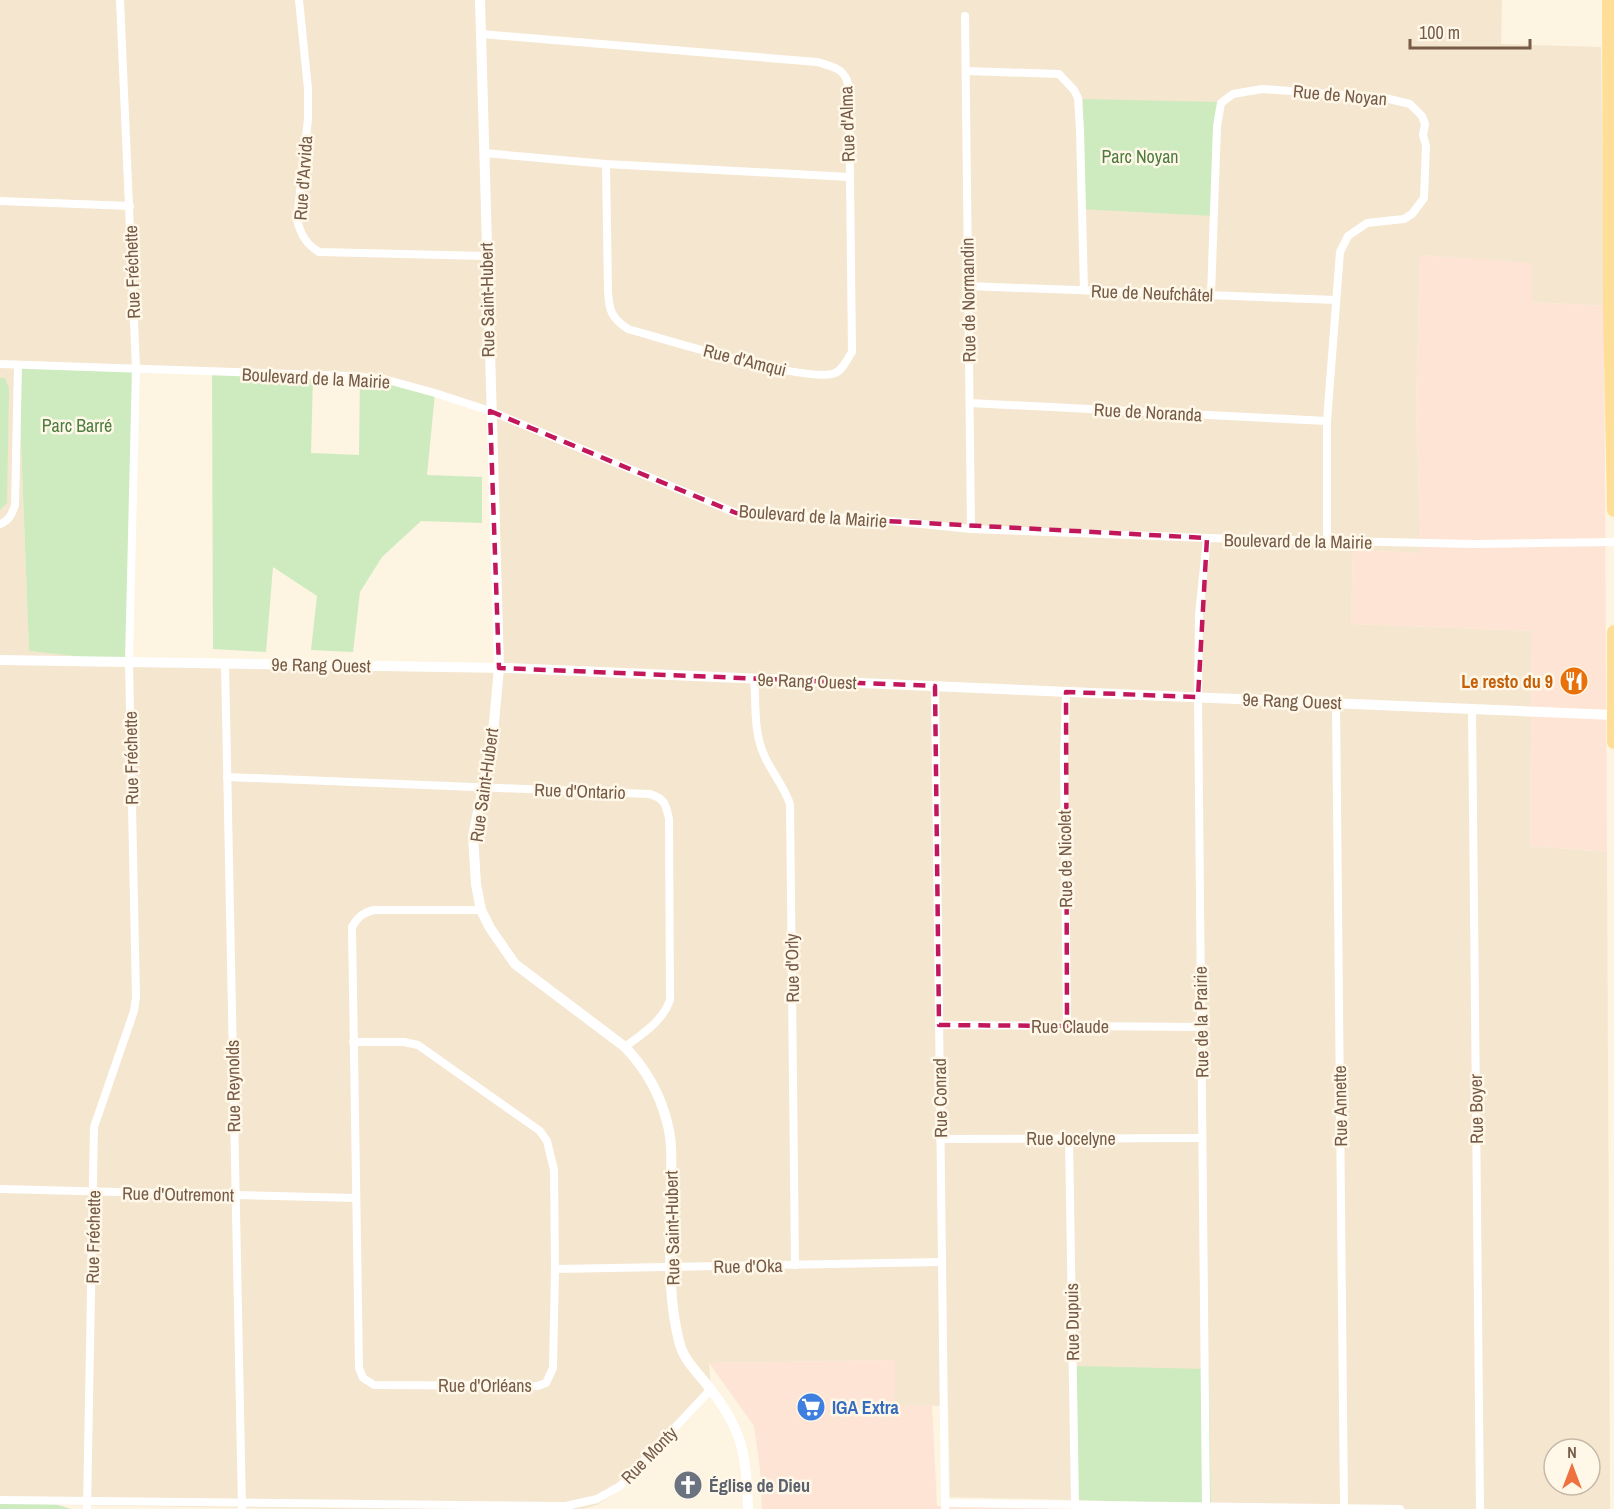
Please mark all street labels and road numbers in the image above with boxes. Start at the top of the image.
street label: Rue de Noyan [1292,78,1388,112]
street label: Rue d'Alma [833,86,861,162]
street label: Rue d'Arvida [288,135,318,221]
street label: Rue Fréchette [118,225,146,319]
street label: Rue de Normandin [954,237,982,363]
street label: Rue Saint-Hubert [473,242,501,358]
street label: Rue de Neufchâtel [1090,278,1214,308]
street label: Rue d'Amqui [701,338,789,382]
street label: Boulevard de la Mairie [241,362,391,394]
street label: Rue de Noranda [1093,397,1203,427]
street label: Boulevard de la Mairie [738,498,888,534]
street label: Boulevard de la Mairie [1224,527,1372,555]
street label: 9e Rang Ouest [271,652,371,678]
street label: 9e Rang Ouest [757,667,857,695]
street label: 9e Rang Ouest [1242,687,1342,715]
street label: Rue Fréchette [118,711,144,805]
street label: Rue Saint-Hubert [464,726,504,844]
street label: Rue d'Ontario [534,777,626,805]
street label: Rue de Nicolet [1052,810,1078,908]
street label: Rue d'Orly [779,933,805,1003]
street label: Rue de la Prairie [1188,966,1214,1078]
street label: Rue Claude [1031,1014,1109,1039]
street label: Rue Reynolds [220,1039,246,1133]
street label: Rue Conrad [927,1058,953,1138]
street label: Rue Annette [1327,1065,1353,1147]
street label: Rue Boyer [1463,1074,1489,1144]
street label: Rue Jocelyne [1026,1126,1116,1151]
street label: Rue Saint-Hubert [658,1170,686,1286]
street label: Rue d'Outremont [122,1181,234,1207]
street label: Rue Fréchette [80,1190,106,1284]
street label: Rue d'Oka [713,1253,783,1279]
street label: Rue Dupuis [1059,1283,1085,1361]
street label: Rue d'Orléans [438,1373,532,1398]
street label: Rue Monty [615,1420,683,1489]

